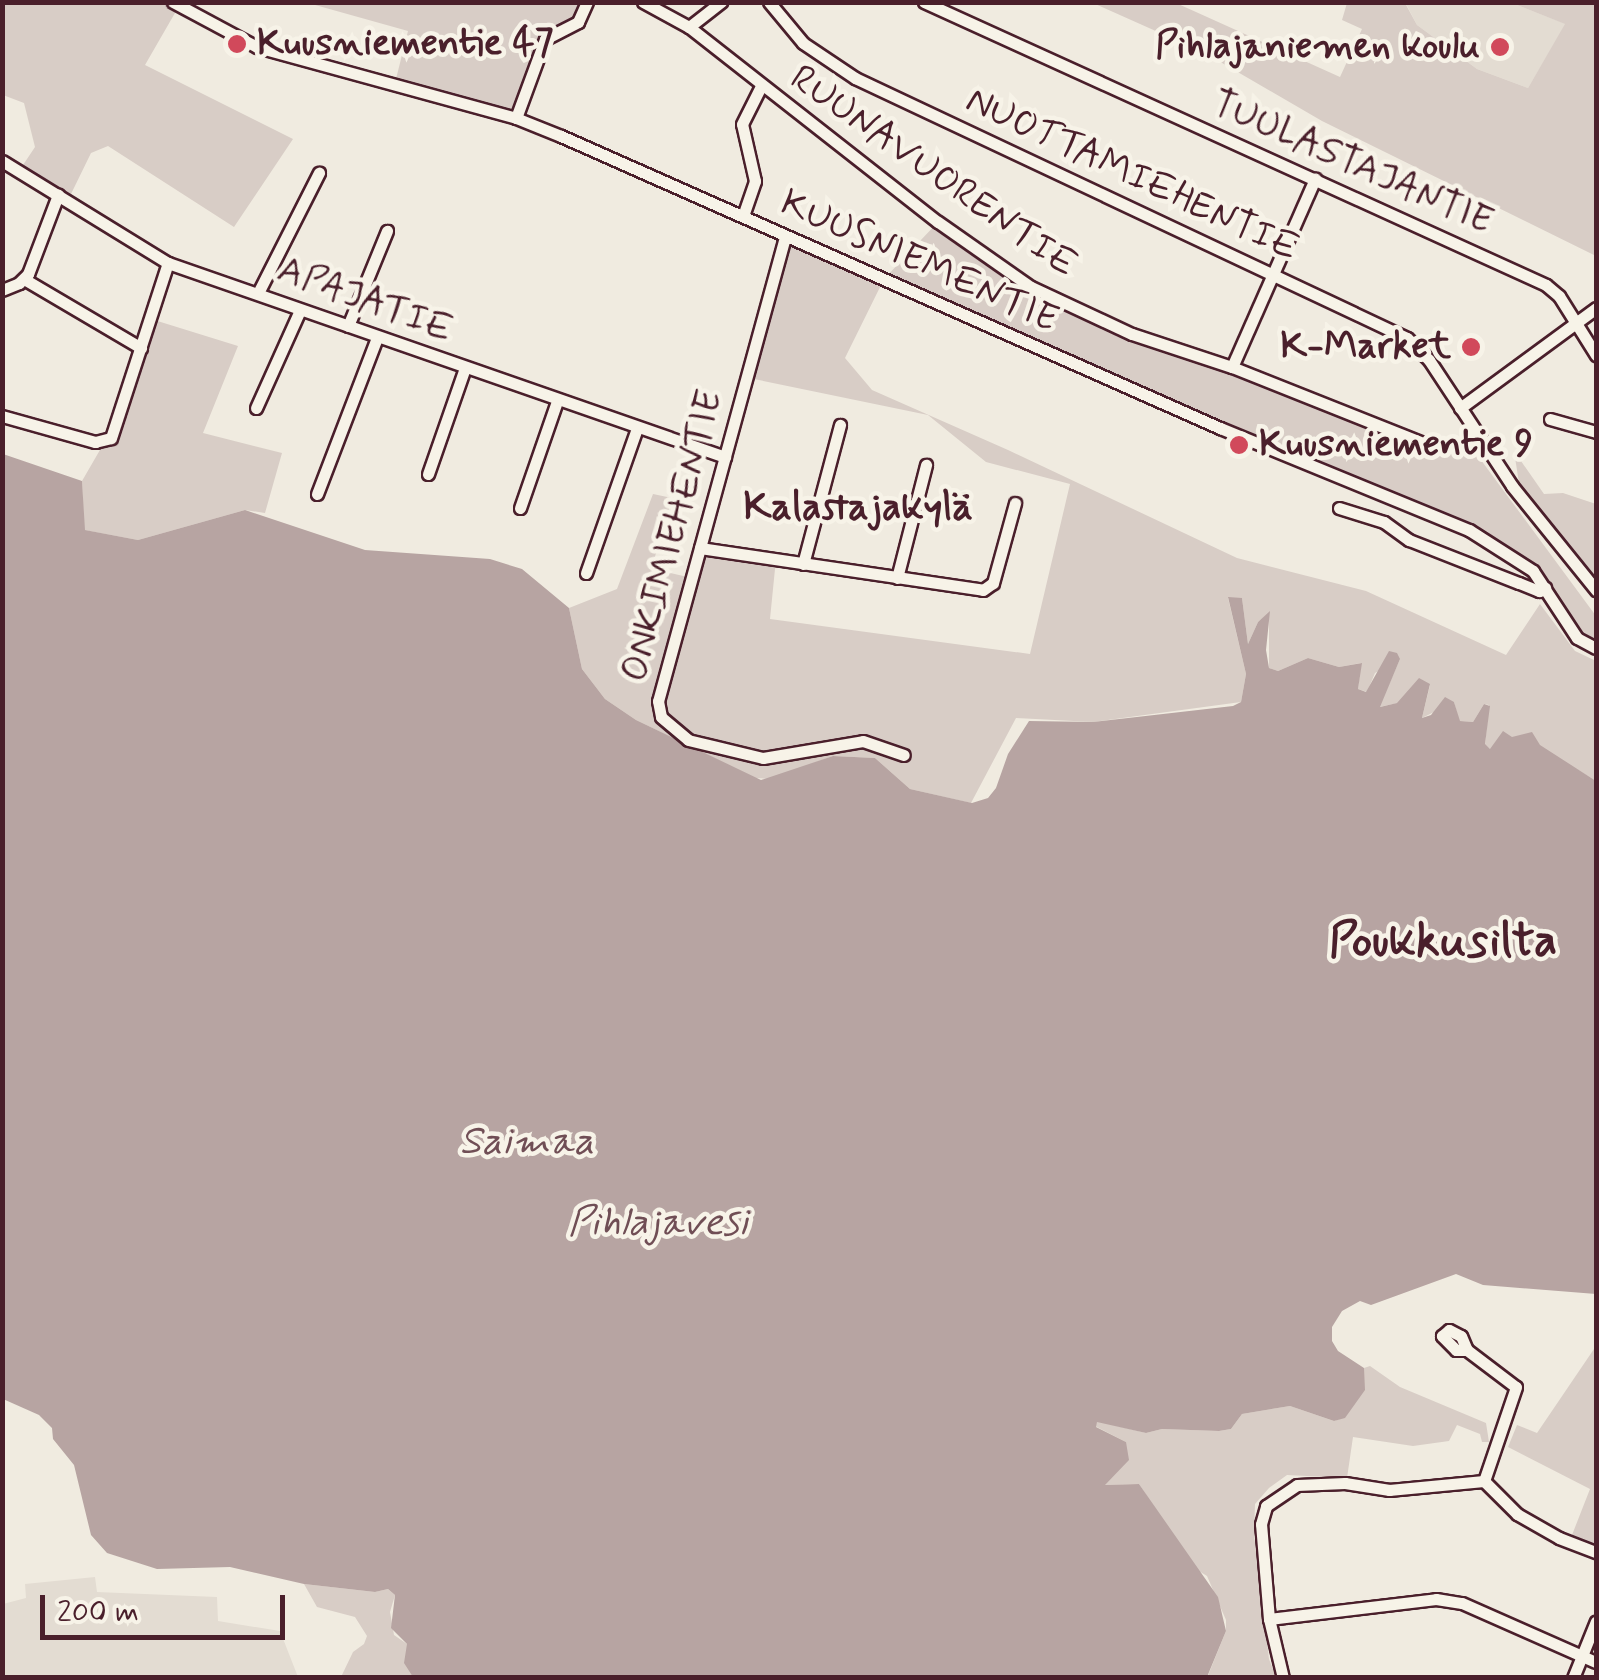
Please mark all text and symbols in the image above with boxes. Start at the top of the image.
place label: Kuusniementie 47 [257,21,554,67]
place label: Pihlajaniemen koulu [1157,24,1480,70]
marker: Kuusniementie 47 [226,33,248,55]
marker: Pihlajaniemen koulu [1489,36,1511,58]
street label: RUUNAVUORENTIE [781,56,1085,288]
street label: NUOTTAMIEHENTIE [958,78,1306,272]
street label: TUULASTAJANTIE [1204,81,1500,245]
street label: KUUSNIEMENTIE [773,180,1065,344]
street label: APAJATIE [271,247,459,353]
place label: K-Market [1280,324,1451,370]
marker: K-Market [1460,336,1482,358]
street label: ONKIMIEHENTIE [612,385,734,687]
place label: Kuusniementie 9 [1259,422,1533,468]
marker: Kuusniementie 9 [1228,434,1250,456]
district label: Kalastajakylä [743,484,973,532]
district label: Poukkusilta [1329,913,1557,971]
water label: Saimaa [460,1118,594,1166]
water label: Pihlajavesi [568,1199,748,1247]
scale bar [45,1575,290,1637]
text: 200 m [57,1593,139,1632]

